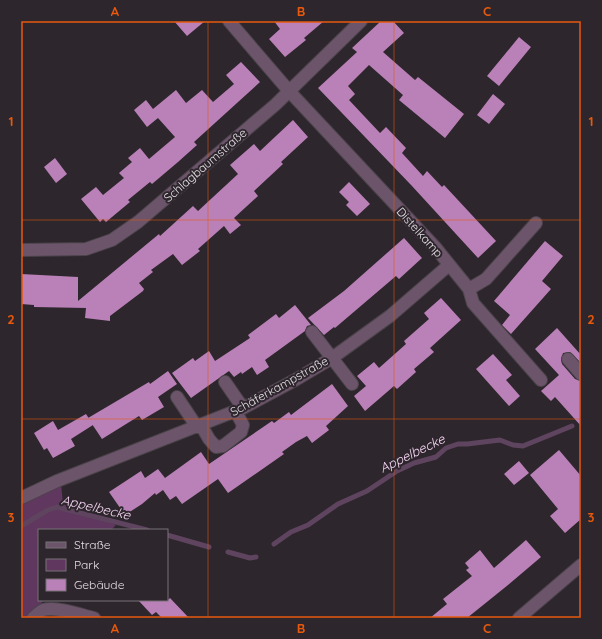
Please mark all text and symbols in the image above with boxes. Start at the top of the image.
text: A [111,3,120,19]
text: B [297,3,305,19]
text: C [483,3,491,19]
text: 1 [8,113,14,129]
text: 1 [588,113,594,129]
street label: Schlagbaumstraße [160,125,250,205]
street label: Distelkamp [394,204,446,260]
text: 2 [7,311,15,327]
text: 2 [587,311,595,327]
street label: Schäferkampstraße [227,353,331,419]
water label: Appelbecke [377,430,448,476]
water label: Appelbecke [60,491,133,523]
text: 3 [8,509,15,525]
text: 3 [588,509,595,525]
legend [38,529,168,601]
text: Straße [74,537,111,552]
text: Park [74,557,99,572]
text: Gebäude [74,577,125,592]
text: A [111,620,120,636]
text: B [297,620,305,636]
text: C [483,620,491,636]

